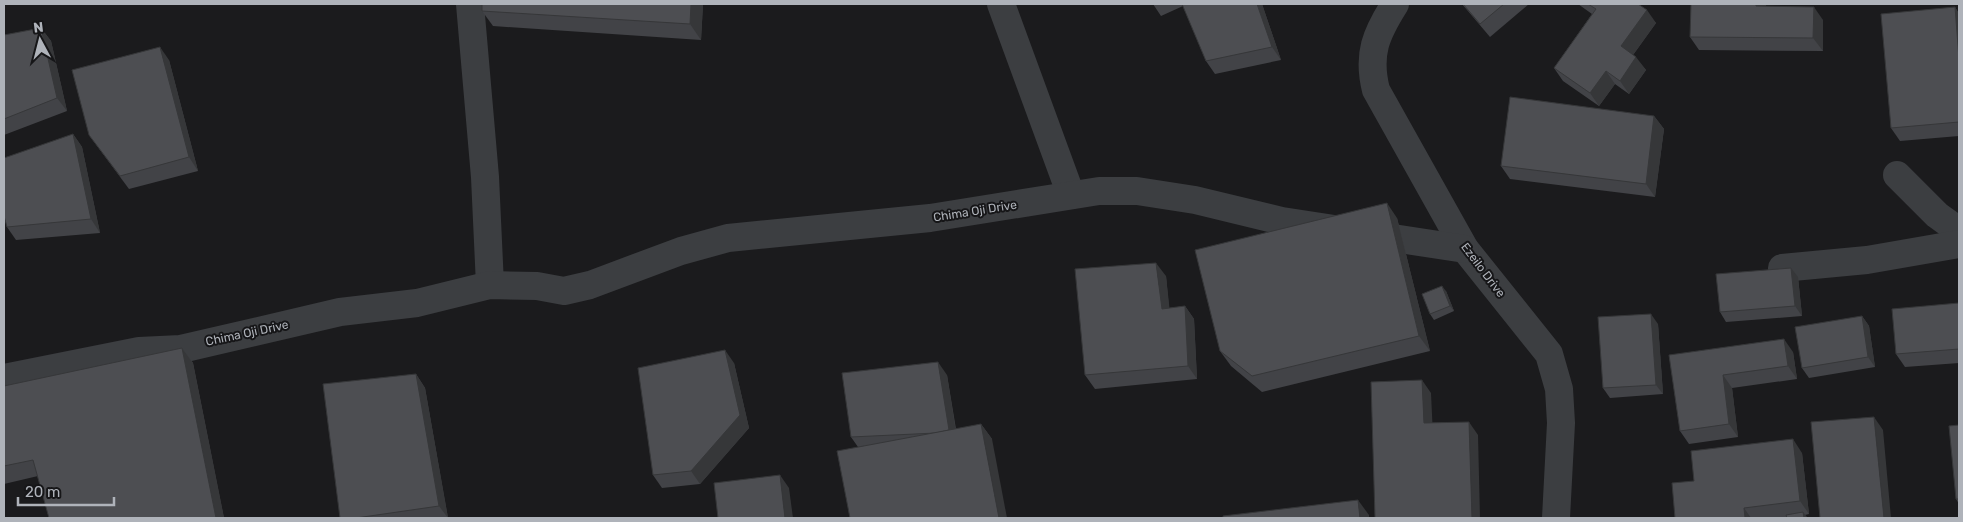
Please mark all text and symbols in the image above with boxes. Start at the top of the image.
north arrow [15,15,65,65]
text: N [32,19,45,37]
street label: Chima Oji Drive [932,197,1018,225]
street label: Ezeilo Drive [1458,240,1508,300]
street label: Chima Oji Drive [204,317,290,349]
scale bar [18,474,114,506]
text: 20 m [25,483,60,501]

